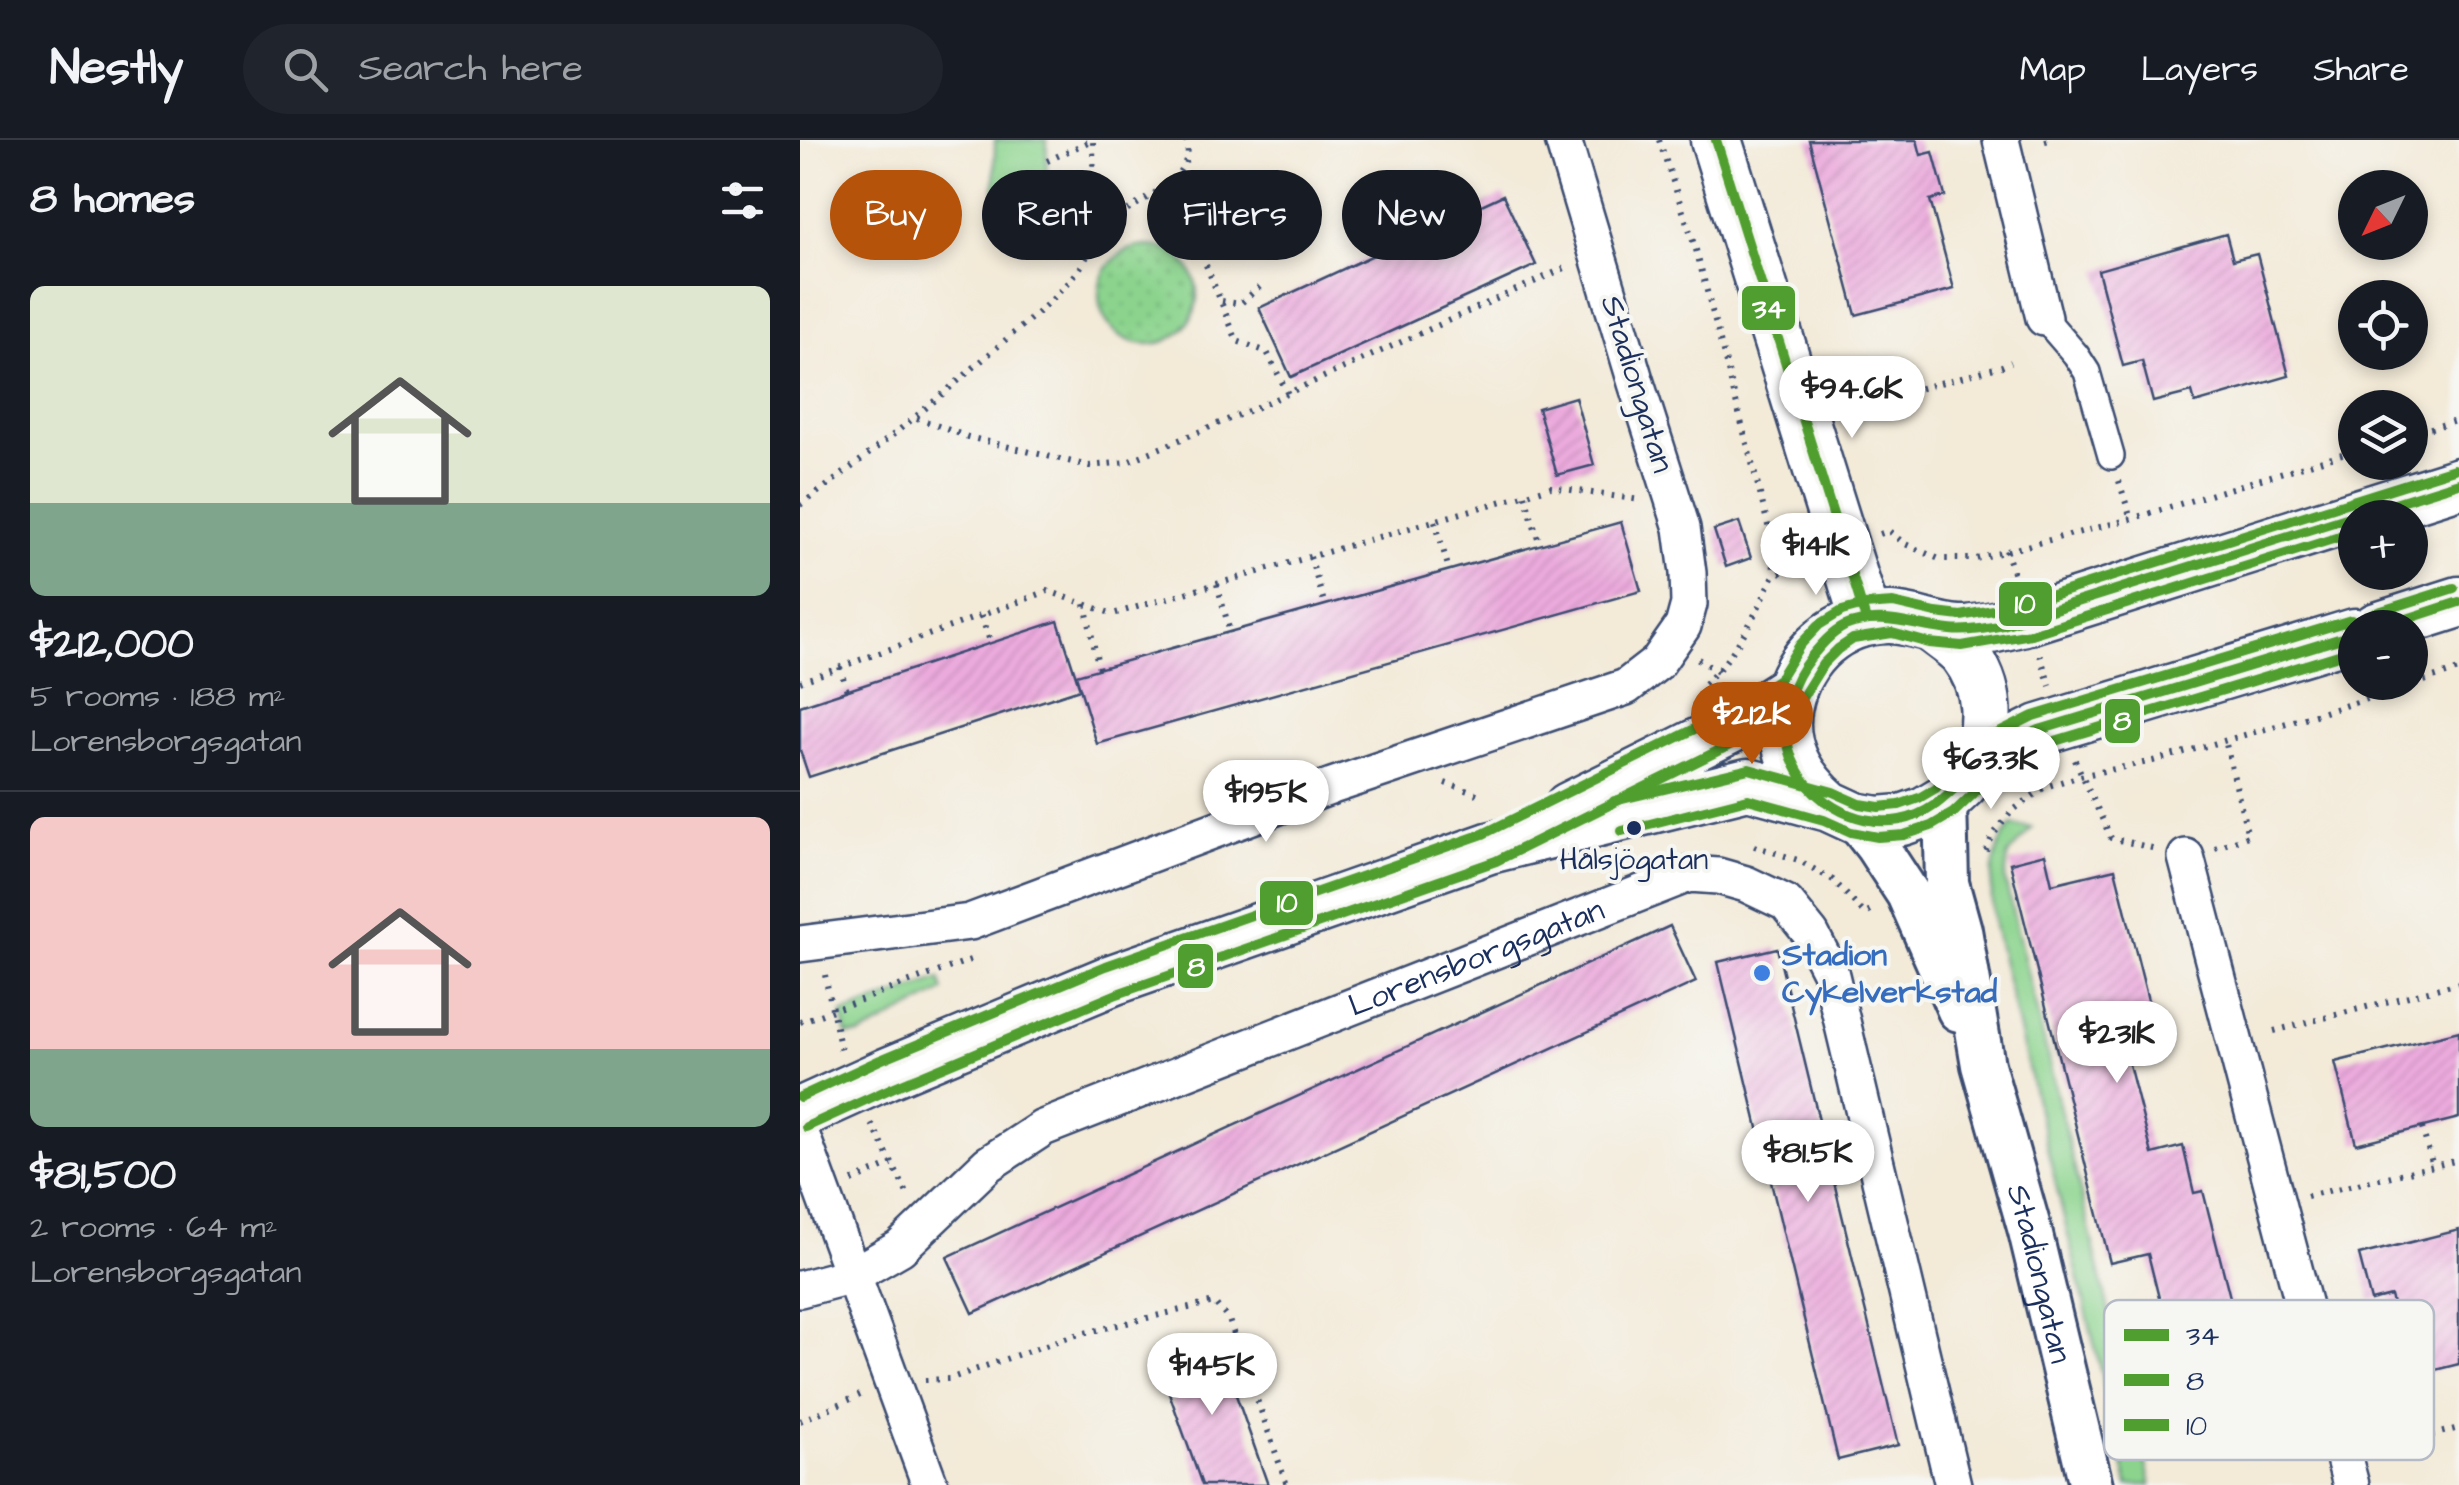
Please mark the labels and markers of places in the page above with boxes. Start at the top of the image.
pin: $94.6K [1771,356,1933,441]
pin: $141K [1746,513,1886,598]
pin: $212K [1682,682,1822,767]
pin: $63.3K [1910,727,2072,812]
pin: $195K [1196,760,1336,845]
marker: Hålsjögatan [1624,818,1644,838]
place label: Hålsjögatan [1560,839,1708,882]
place label: Stadion Cykelverkstad [1781,933,1998,1016]
marker: Stadion Cykelverkstad [1751,962,1773,984]
pin: $231K [2047,1001,2187,1086]
pin: $81.5K [1727,1120,1889,1205]
pin: $145K [1142,1333,1282,1418]

